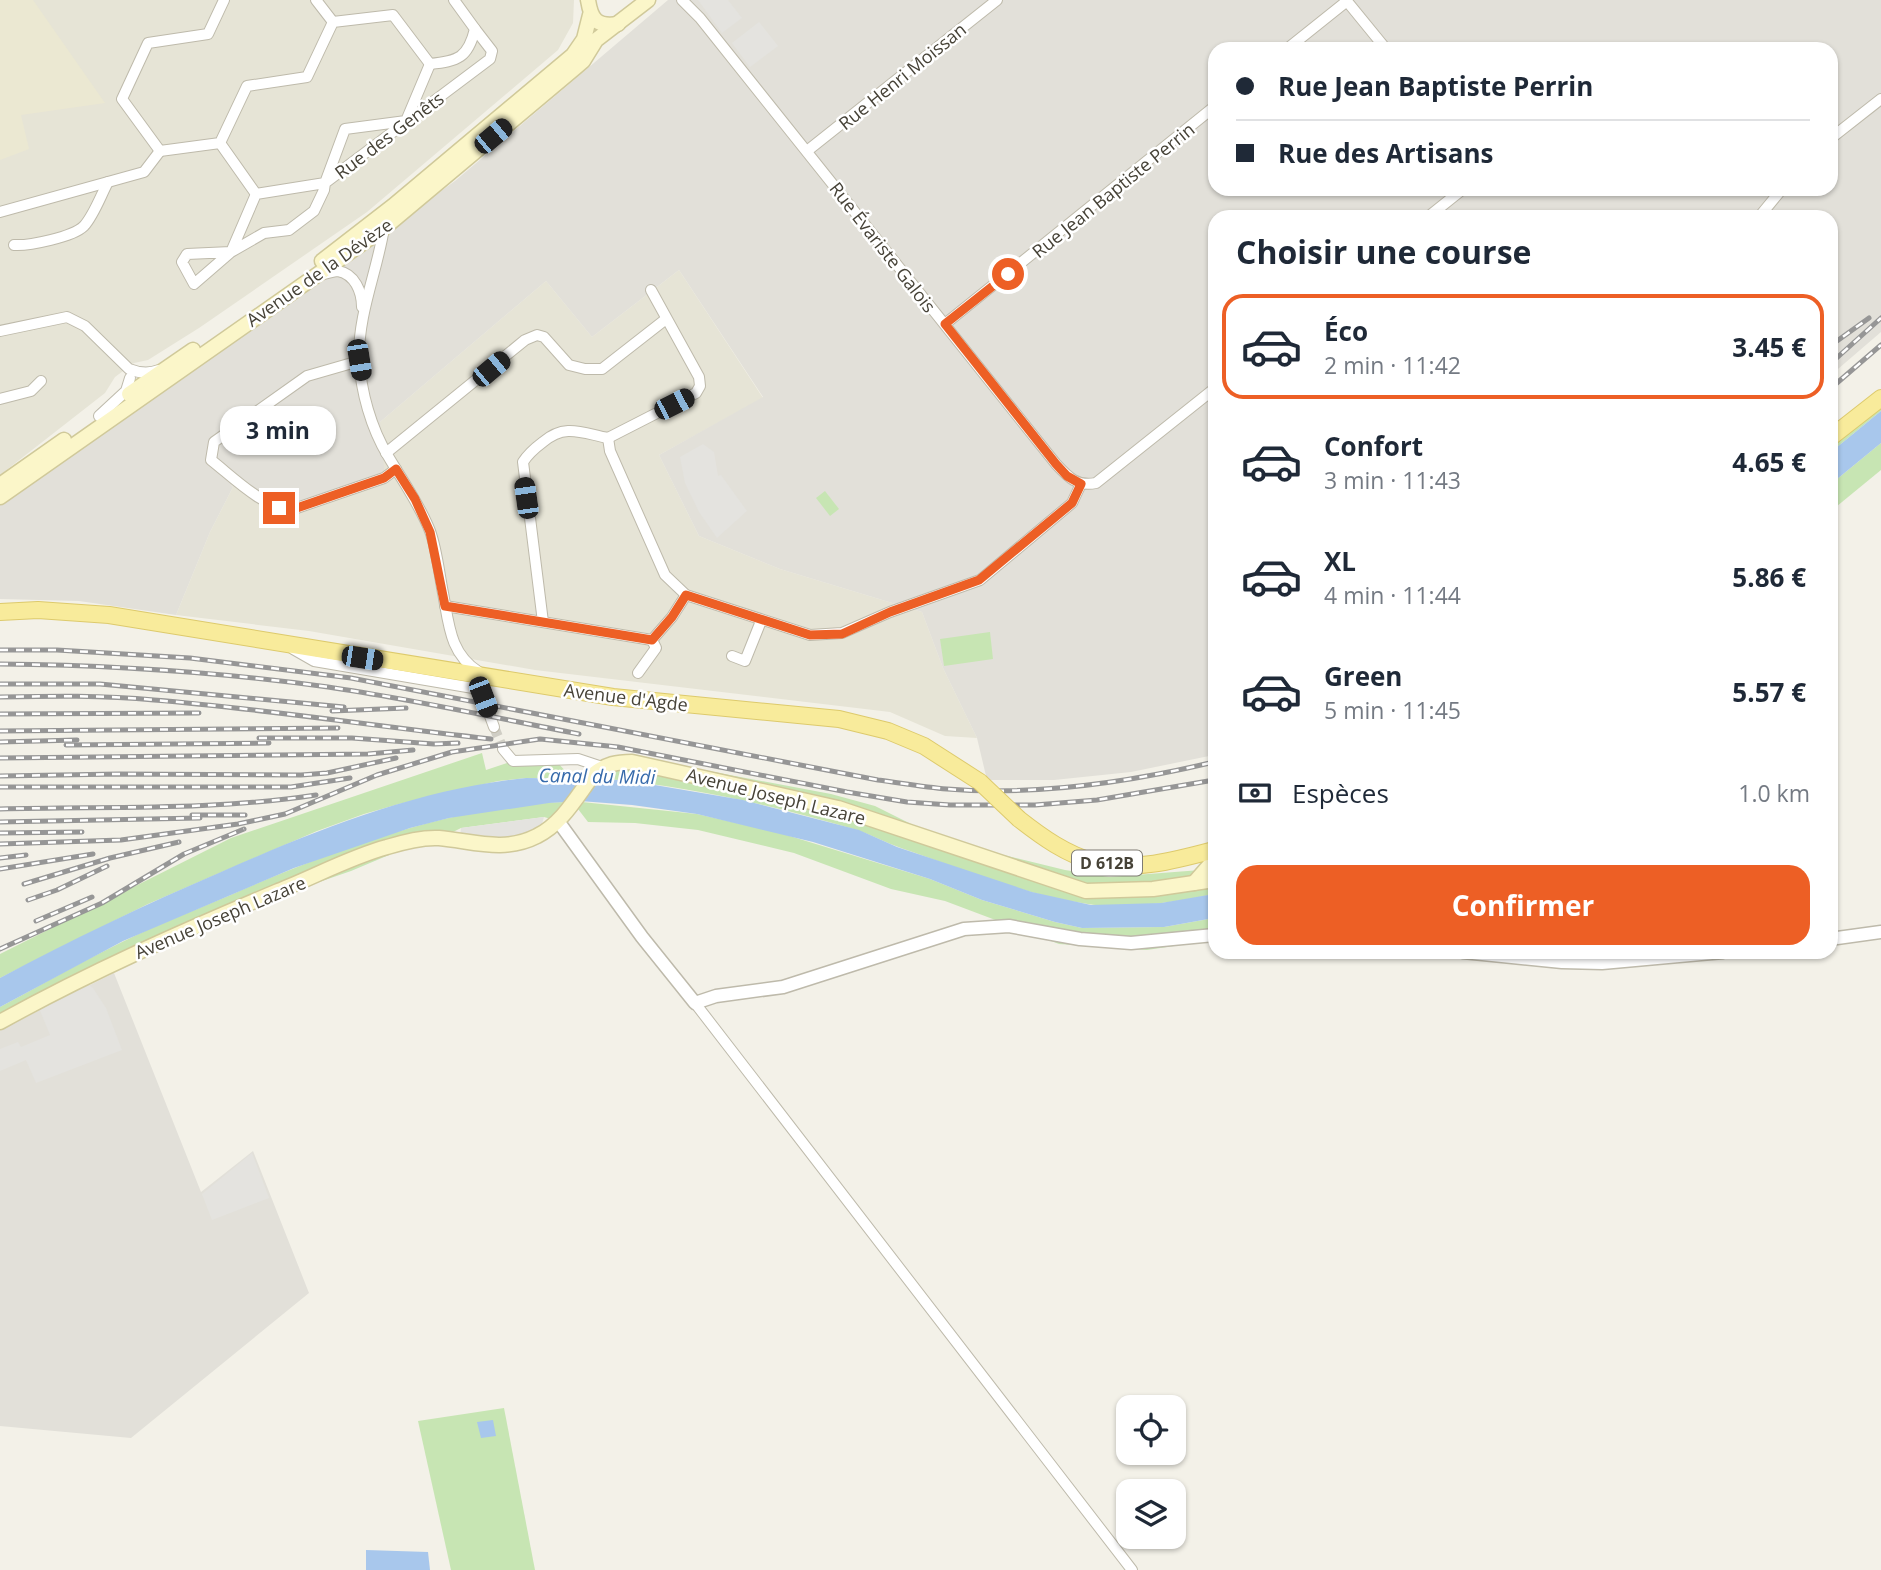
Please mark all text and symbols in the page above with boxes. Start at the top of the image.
street label: Rue Henri Moissan [833,17,971,135]
text: Rue Jean Baptiste Perrin [1278,68,1593,104]
street label: Rue des Genêts [330,86,448,184]
car [471,114,516,158]
street label: Rue Jean Baptiste Perrin [1027,117,1199,263]
text: Rue des Artisans [1278,135,1493,171]
street label: Rue Évariste Galois [825,177,941,317]
street label: Avenue de la Dévèze [241,213,397,331]
text: Choisir une course [1236,230,1531,273]
route start [992,258,1024,290]
text: Éco [1324,313,1368,349]
icon: car [1240,315,1303,378]
text: 3.45 € [1732,329,1806,365]
car [346,338,373,382]
car [469,347,514,391]
text: 2 min · 11:42 [1324,349,1461,381]
car [651,385,698,423]
callout: 3 min [221,406,337,456]
text: 3 min [246,414,310,446]
text: Confort [1324,428,1423,464]
icon: car [1240,430,1303,493]
text: 4.65 € [1732,444,1806,480]
text: 3 min · 11:43 [1324,464,1461,496]
car [513,476,540,520]
route end [263,492,295,524]
text: XL [1324,543,1356,579]
icon: car [1240,545,1303,608]
text: 5.86 € [1732,559,1806,595]
text: 4 min · 11:44 [1324,579,1461,611]
car [340,644,385,672]
text: Green [1324,658,1402,694]
icon: car [1240,660,1303,723]
car [466,674,501,720]
text: 5.57 € [1732,674,1806,710]
street label: Avenue d'Agde [563,677,689,717]
text: 5 min · 11:45 [1324,694,1461,726]
water label: Canal du Midi [538,762,657,790]
street label: Avenue Joseph Lazare [684,762,868,830]
icon: cash [1236,774,1274,812]
text: Espèces [1292,775,1389,811]
text: 1.0 km [1738,777,1810,809]
road number: D 612B [1072,850,1142,876]
button: Confirmer [1236,865,1810,945]
street label: Avenue Joseph Lazare [131,870,309,964]
map controls [1116,1395,1186,1549]
button: locate [1116,1395,1186,1465]
button: layers [1116,1479,1186,1549]

